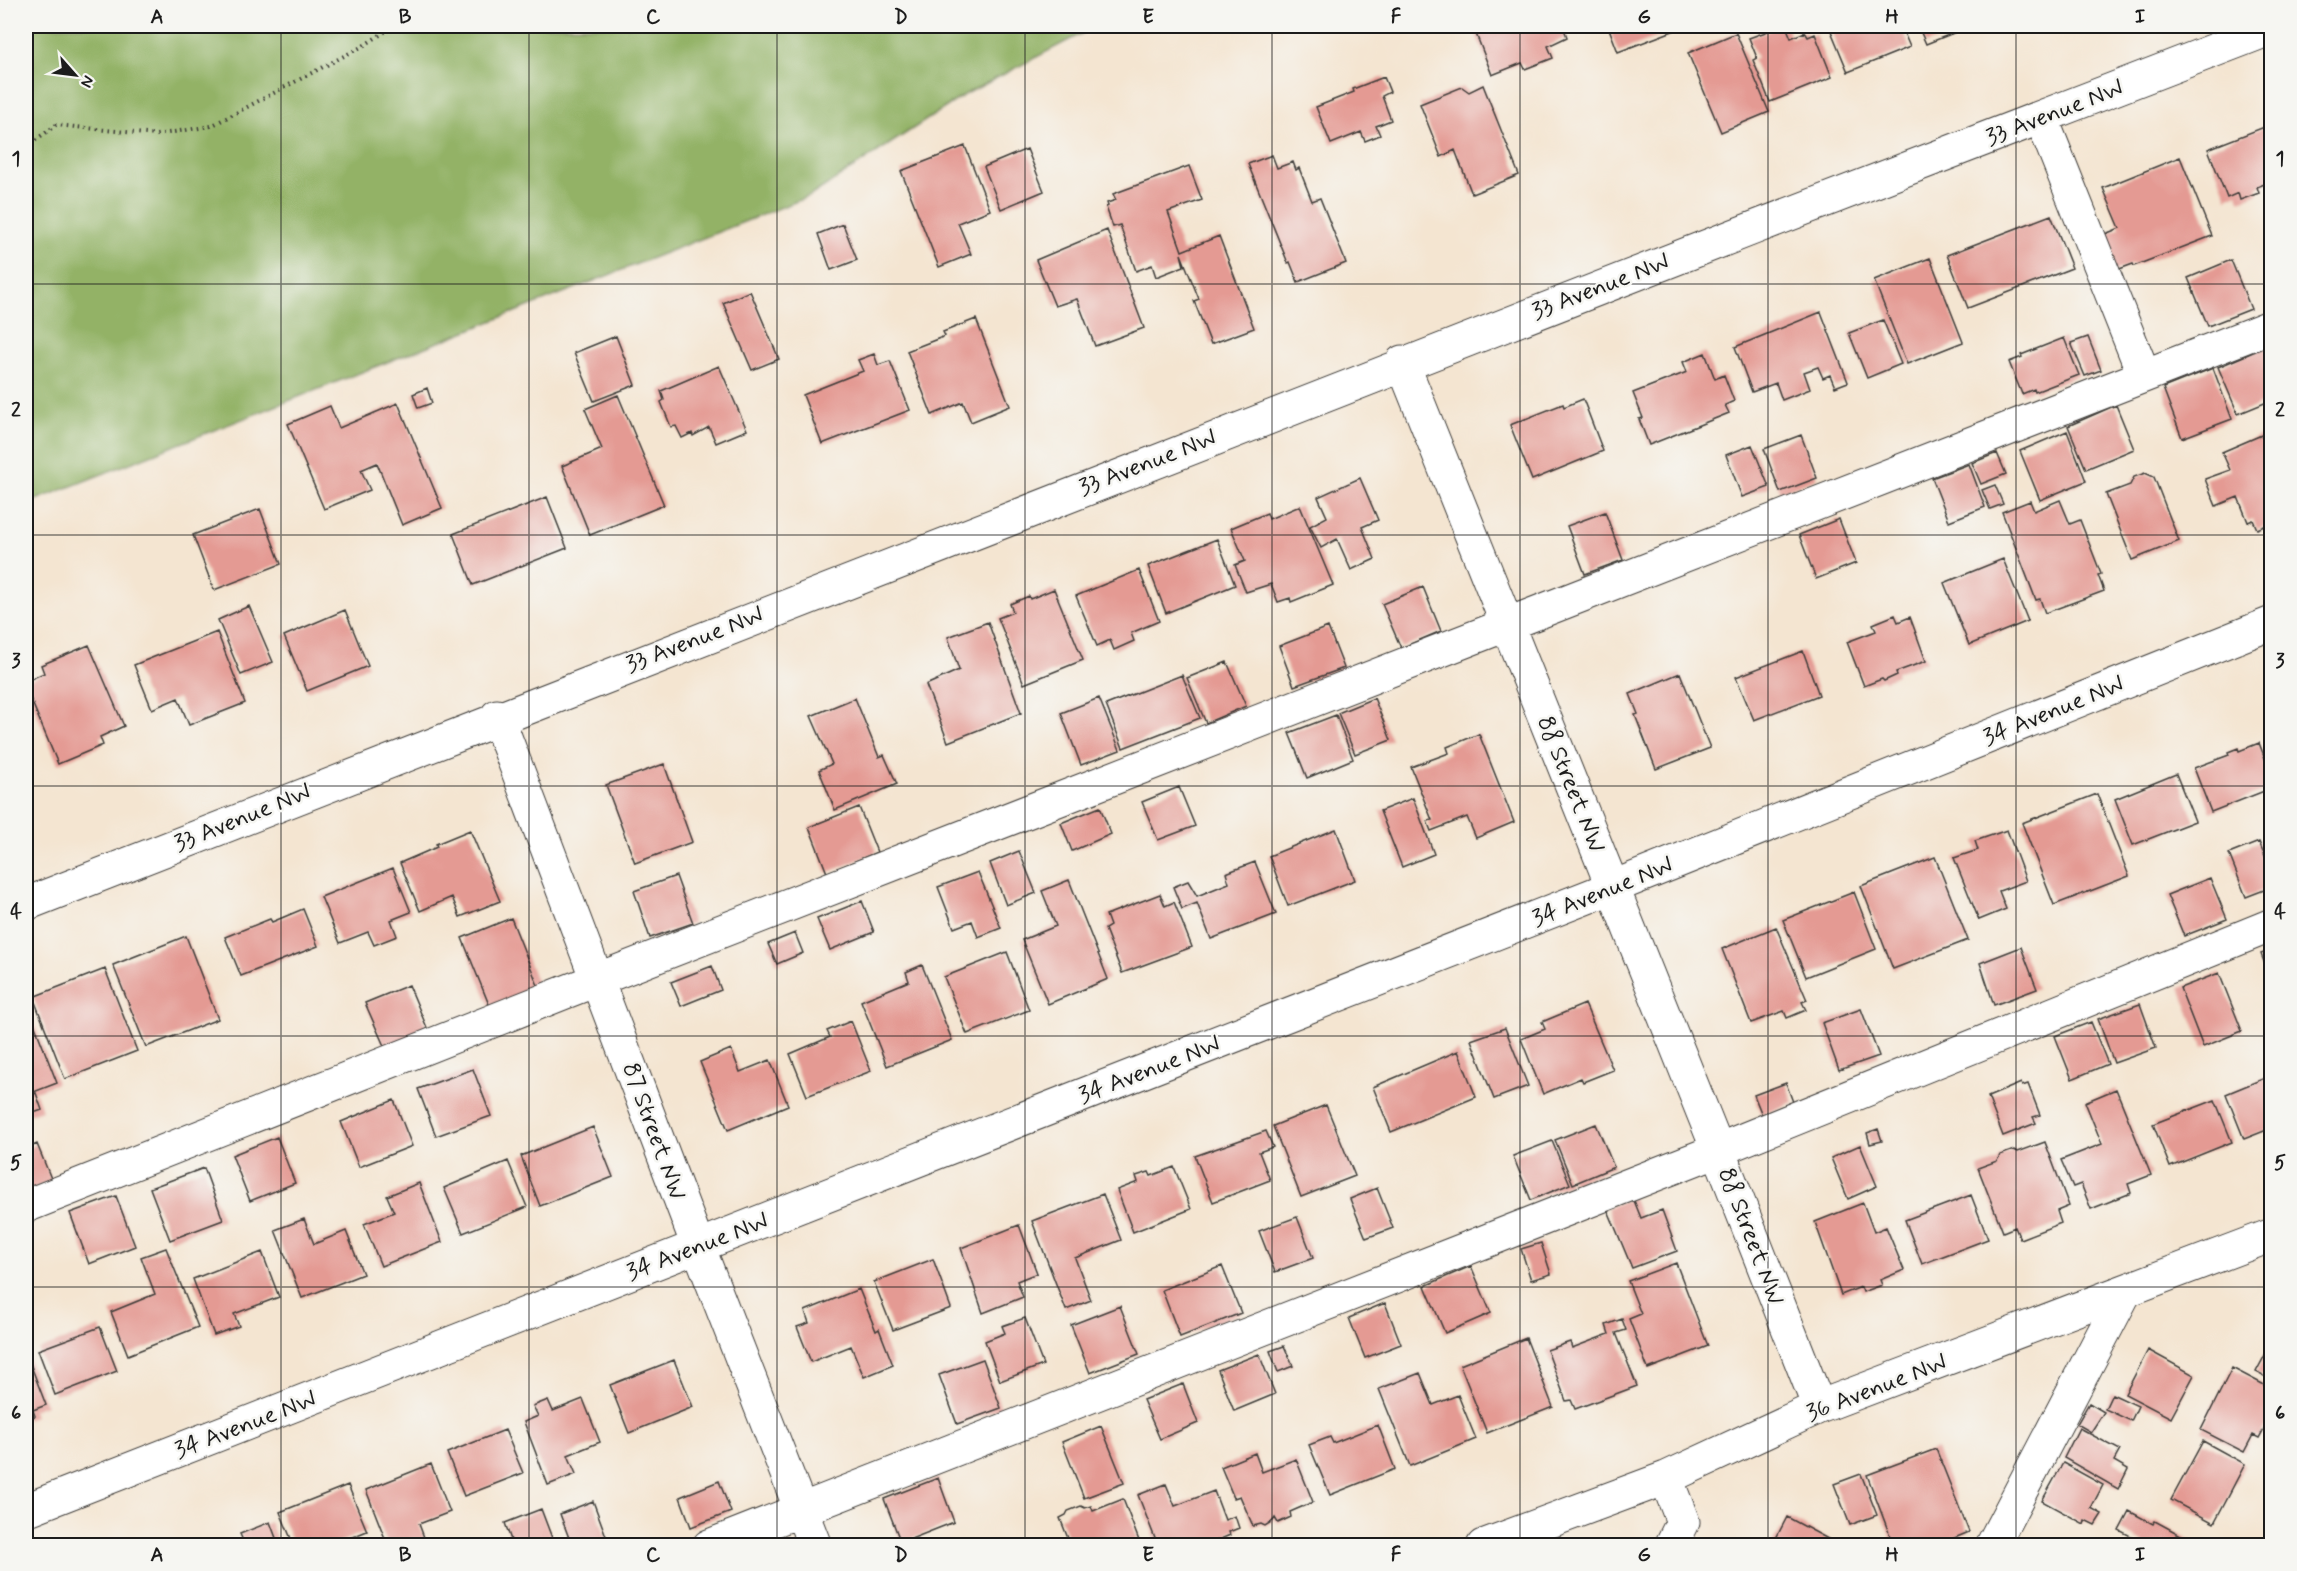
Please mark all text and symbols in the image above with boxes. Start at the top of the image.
text: A [150,4,164,31]
text: B [399,4,412,31]
text: C [646,4,661,31]
text: D [894,4,908,31]
text: E [1142,4,1154,31]
text: F [1391,4,1402,31]
text: G [1637,4,1651,31]
text: H [1885,4,1899,31]
text: I [2135,4,2145,31]
north arrow [45,45,105,105]
text: N [75,72,99,91]
street label: 33 Avenue NW [1981,73,2128,154]
text: 1 [12,146,20,173]
text: 1 [2276,146,2284,173]
street label: 33 Avenue NW [1527,247,1674,328]
text: 2 [11,397,21,424]
text: 2 [2275,397,2285,424]
street label: 33 Avenue NW [1074,423,1221,504]
street label: 33 Avenue NW [621,600,768,681]
text: 3 [11,648,21,675]
text: 3 [2275,648,2285,675]
street label: 34 Avenue NW [1978,669,2129,754]
street label: 88 Street NW [1529,712,1612,858]
street label: 33 Avenue NW [170,777,316,860]
street label: 34 Avenue NW [1527,850,1678,935]
text: 4 [10,899,22,926]
text: 4 [2274,899,2286,926]
street label: 34 Avenue NW [1074,1029,1225,1112]
street label: 87 Street NW [614,1059,693,1204]
text: 5 [10,1150,22,1177]
text: 5 [2274,1150,2286,1177]
street label: 88 Street NW [1710,1163,1791,1310]
street label: 34 Avenue NW [622,1206,773,1289]
street label: 36 Avenue NW [1802,1347,1951,1429]
street label: 34 Avenue NW [170,1384,321,1467]
text: 6 [11,1400,21,1427]
text: 6 [2275,1400,2285,1427]
text: A [150,1542,164,1569]
text: B [399,1542,412,1569]
text: C [646,1542,661,1569]
text: D [894,1542,908,1569]
text: E [1142,1542,1154,1569]
text: F [1391,1542,1402,1569]
text: G [1637,1542,1651,1569]
text: H [1885,1542,1899,1569]
text: I [2135,1542,2145,1569]

